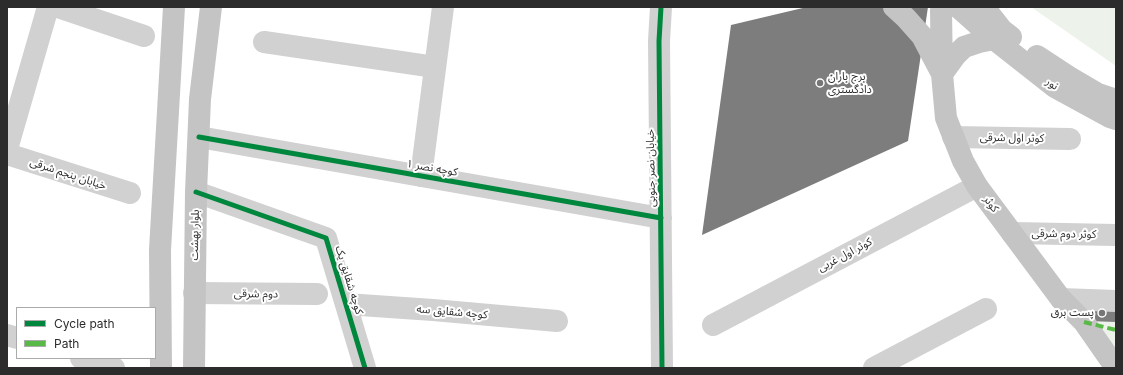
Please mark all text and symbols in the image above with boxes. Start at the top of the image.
place label: برج باران دادگستری [828,70,872,96]
street label: نور [1043,75,1061,93]
marker: برج باران دادگستری [815,78,825,88]
street label: خیابان نصر جنوبی [644,129,658,207]
street label: کوثر اول شرقی [980,131,1044,145]
street label: خیابان پنجم شرقی [28,155,108,193]
street label: کوچه نصر ۱ [405,157,459,179]
street label: کوثر [981,193,1001,215]
street label: بلوار بهشت [188,209,202,261]
street label: کوثر دوم شرقی [1032,227,1096,241]
street label: کوثر اول غربی [816,235,874,275]
street label: کوچه شقایق یک [332,244,366,316]
street label: دوم شرقی [234,287,278,301]
street label: کوچه شقایق سه [416,302,488,322]
place label: پست برق [1051,306,1094,320]
legend [16,307,156,359]
marker: پست برق [1097,308,1107,318]
text: Cycle path [54,316,115,331]
text: Path [54,336,79,351]

